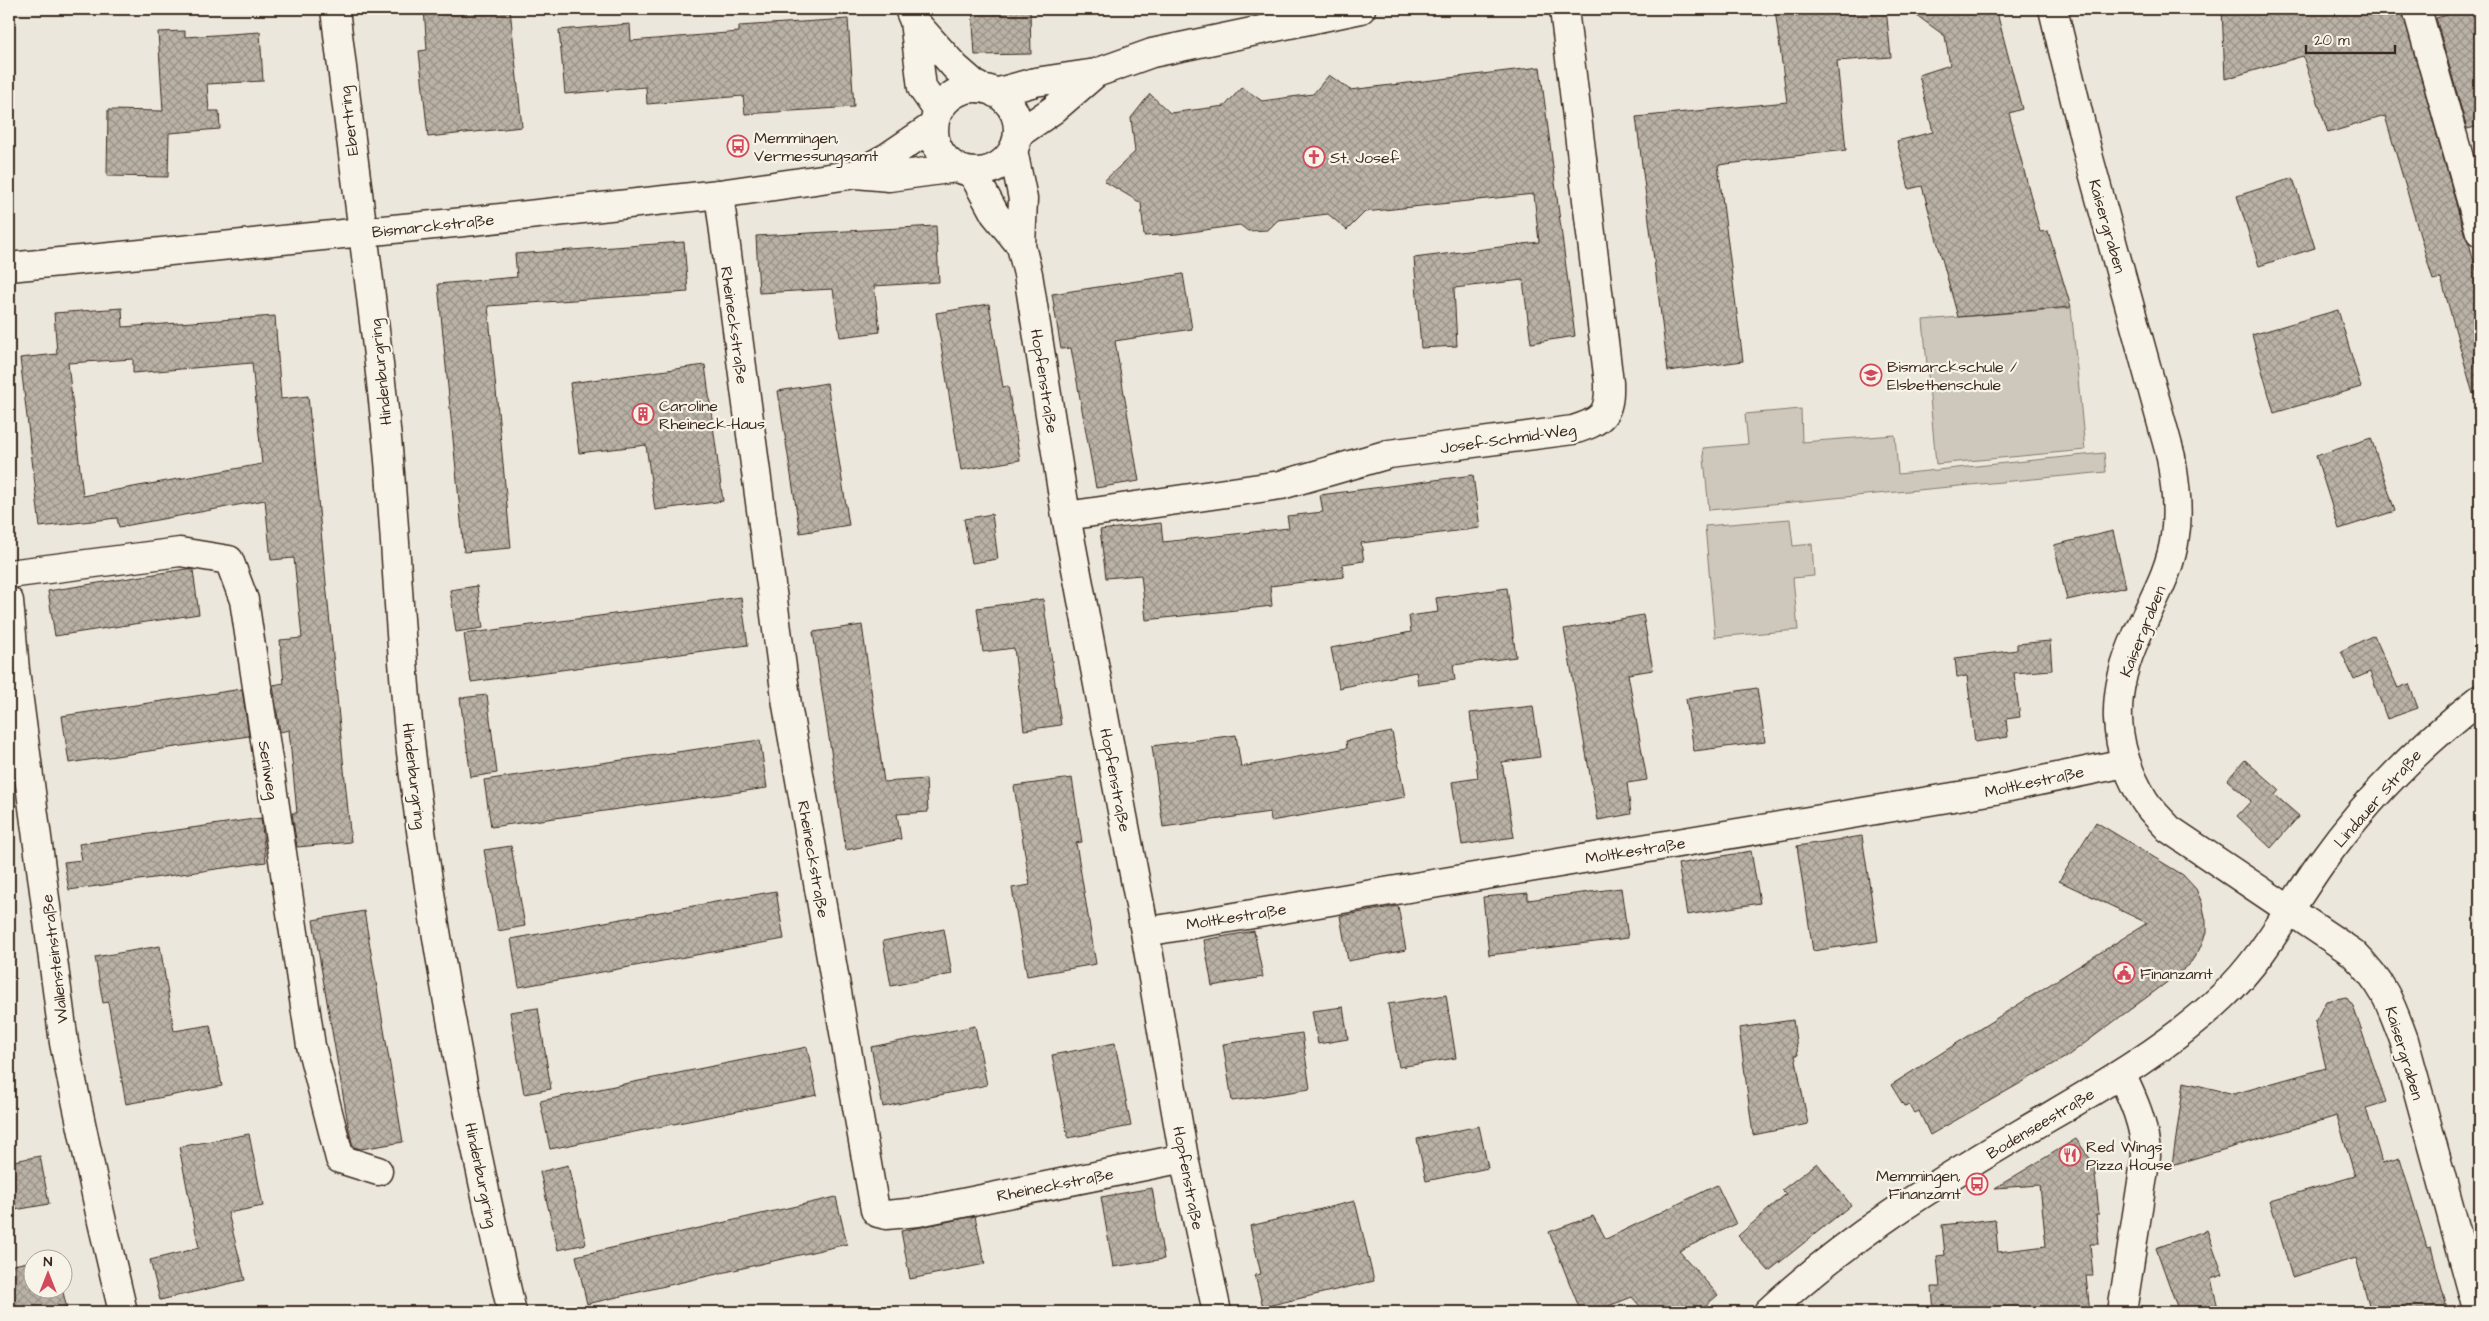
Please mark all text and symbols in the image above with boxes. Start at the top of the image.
scale bar [2306,22,2395,54]
text: 20 m [2314,30,2350,51]
street label: Ebertring [334,85,365,157]
place label: Memmingen, Vermessungsamt [754,127,879,168]
bus stop icon: Memmingen, Vermessungsamt [726,134,750,158]
church icon: St. Josef [1302,145,1326,169]
place label: St. Josef [1330,147,1400,169]
street label: Kaisergraben [2082,177,2131,276]
street label: Bismarckstraße [371,209,496,243]
street label: Rheineckstraße [715,265,753,386]
street label: Hindenburgring [364,318,399,426]
street label: Hopfenstraße [1025,327,1063,435]
place label: Bismarckschule / Elsbethenschule [1887,356,2017,396]
school or university icon: Bismarckschule / Elsbethenschule [1859,363,1883,387]
place label: Caroline Rheineck-Haus [659,395,765,435]
building icon: Caroline Rheineck-Haus [631,402,655,426]
street label: Josef-Schmid-Weg [1439,419,1578,460]
street label: Kaisergraben [2115,582,2172,681]
street label: Hindenburgring [396,722,431,831]
street label: Hopfenstraße [1094,726,1136,834]
street label: Seniweg [252,739,284,801]
street label: Lindauer Straße [2329,745,2427,853]
street label: Moltkestraße [1982,761,2086,803]
street label: Rheineckstraße [792,799,834,920]
street label: Moltkestraße [1583,832,1687,870]
street label: Wallensteinstraße [36,893,74,1025]
street label: Moltkestraße [1184,898,1288,936]
public building icon: Finanzamt [2112,961,2136,985]
place label: Finanzamt [2140,963,2213,985]
street label: Kaisergraben [2378,1004,2429,1103]
street label: Bodenseestraße [1983,1083,2099,1165]
street label: Hindenburgring [458,1121,503,1230]
street label: Hopfenstraße [1167,1124,1209,1232]
place label: Red Wings Pizza House [2086,1136,2173,1176]
restaurant icon: Red Wings Pizza House [2058,1143,2082,1167]
street label: Rheineckstraße [995,1163,1116,1207]
place label: Memmingen, Finanzamt [1876,1165,1962,1205]
bus stop icon: Memmingen, Finanzamt [1965,1172,1989,1196]
north arrow [22,1248,72,1298]
text: N [44,1252,53,1272]

